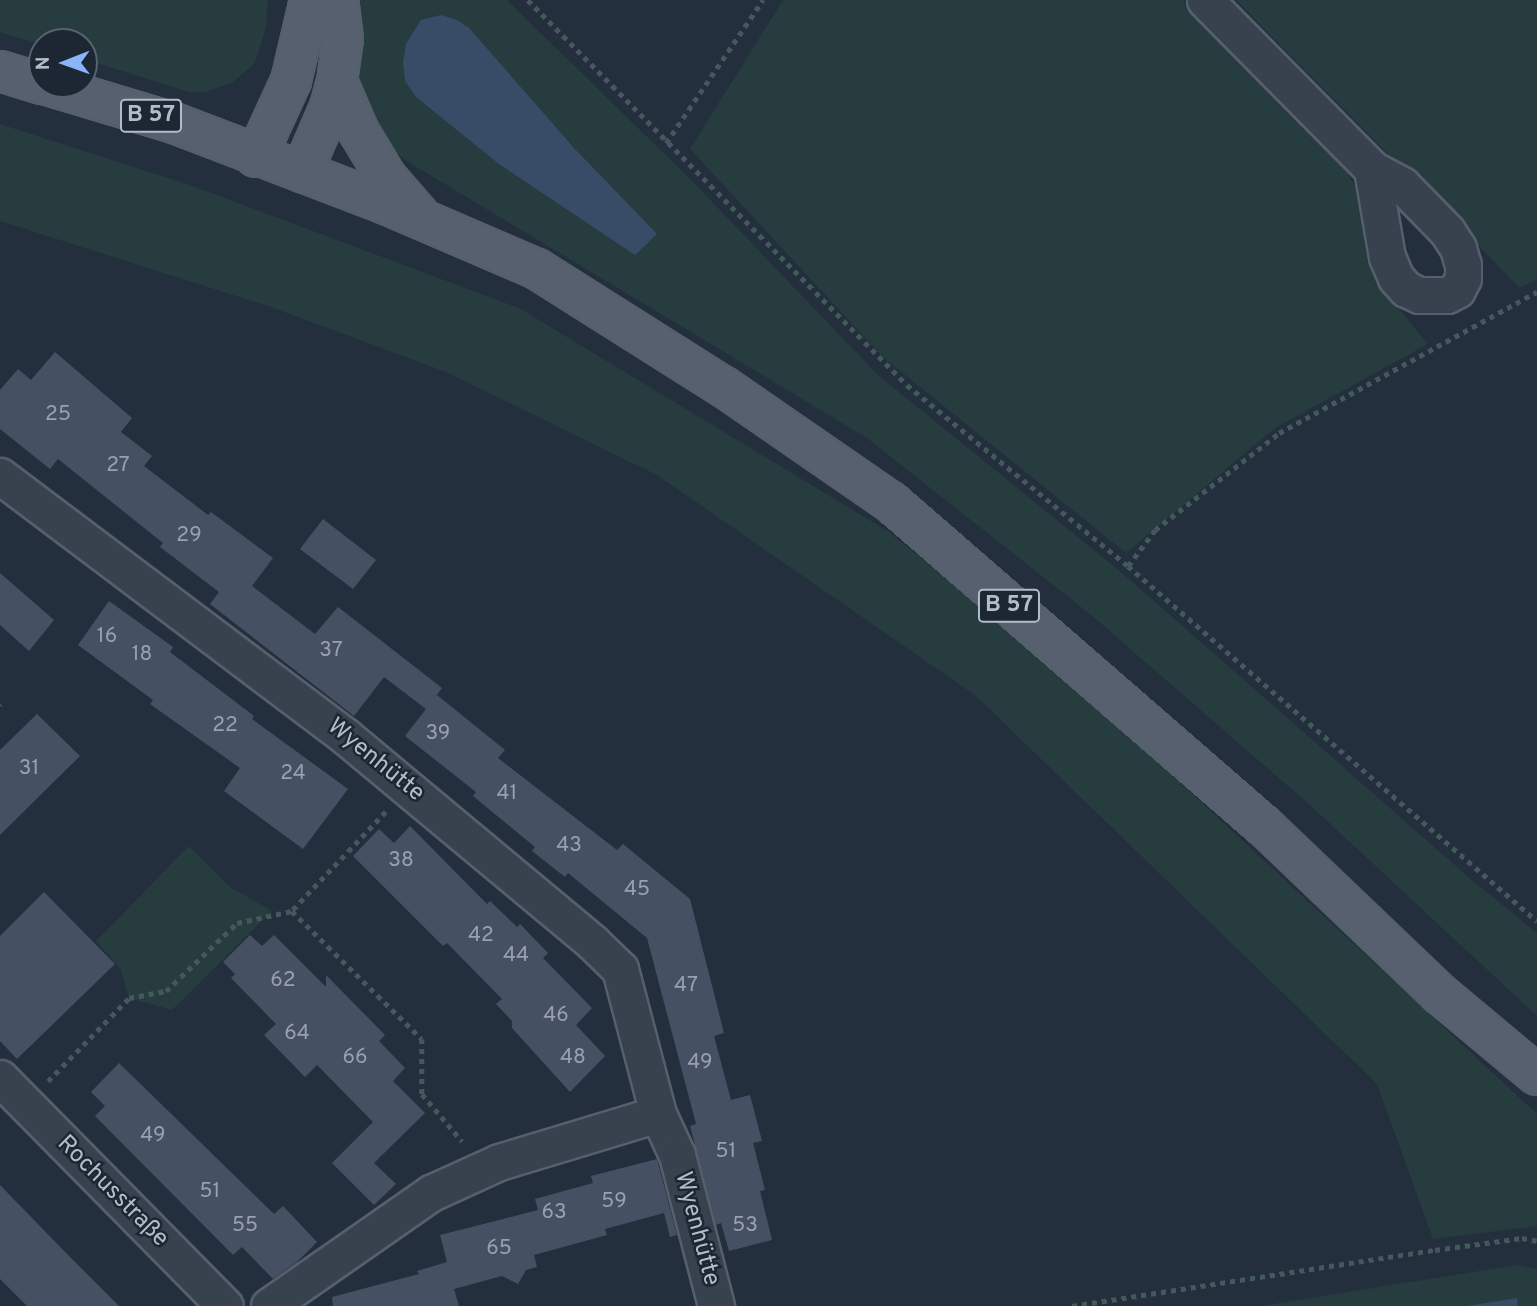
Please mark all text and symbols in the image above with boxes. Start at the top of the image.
north arrow [28,28,98,98]
text: N [32,56,56,70]
road number: B 57 [120,97,182,136]
house number: 25 [45,402,71,428]
house number: 27 [106,453,130,479]
house number: 29 [176,523,202,549]
road number: B 57 [978,586,1040,626]
house number: 16 [97,624,117,650]
house number: 37 [319,638,343,664]
house number: 18 [132,642,152,668]
house number: 22 [212,713,238,739]
street label: Wyenhütte [321,713,429,809]
house number: 39 [426,721,450,747]
house number: 31 [19,756,39,782]
house number: 24 [280,761,306,787]
house number: 41 [497,781,517,807]
house number: 43 [556,833,582,859]
house number: 38 [388,848,414,874]
house number: 45 [624,877,650,903]
house number: 42 [468,923,494,949]
house number: 44 [503,943,529,969]
house number: 62 [270,968,296,994]
house number: 47 [674,973,698,999]
house number: 46 [543,1003,569,1029]
house number: 64 [284,1021,310,1047]
house number: 66 [342,1045,368,1071]
house number: 48 [560,1045,586,1071]
house number: 49 [687,1050,713,1076]
house number: 49 [140,1123,166,1149]
street label: Rochusstraße [50,1130,174,1254]
house number: 51 [716,1139,736,1165]
street label: Wyenhütte [667,1169,725,1289]
house number: 51 [200,1179,220,1205]
house number: 59 [601,1189,627,1215]
house number: 63 [541,1200,567,1226]
house number: 55 [232,1213,258,1239]
house number: 53 [732,1213,758,1239]
house number: 65 [486,1236,512,1262]

